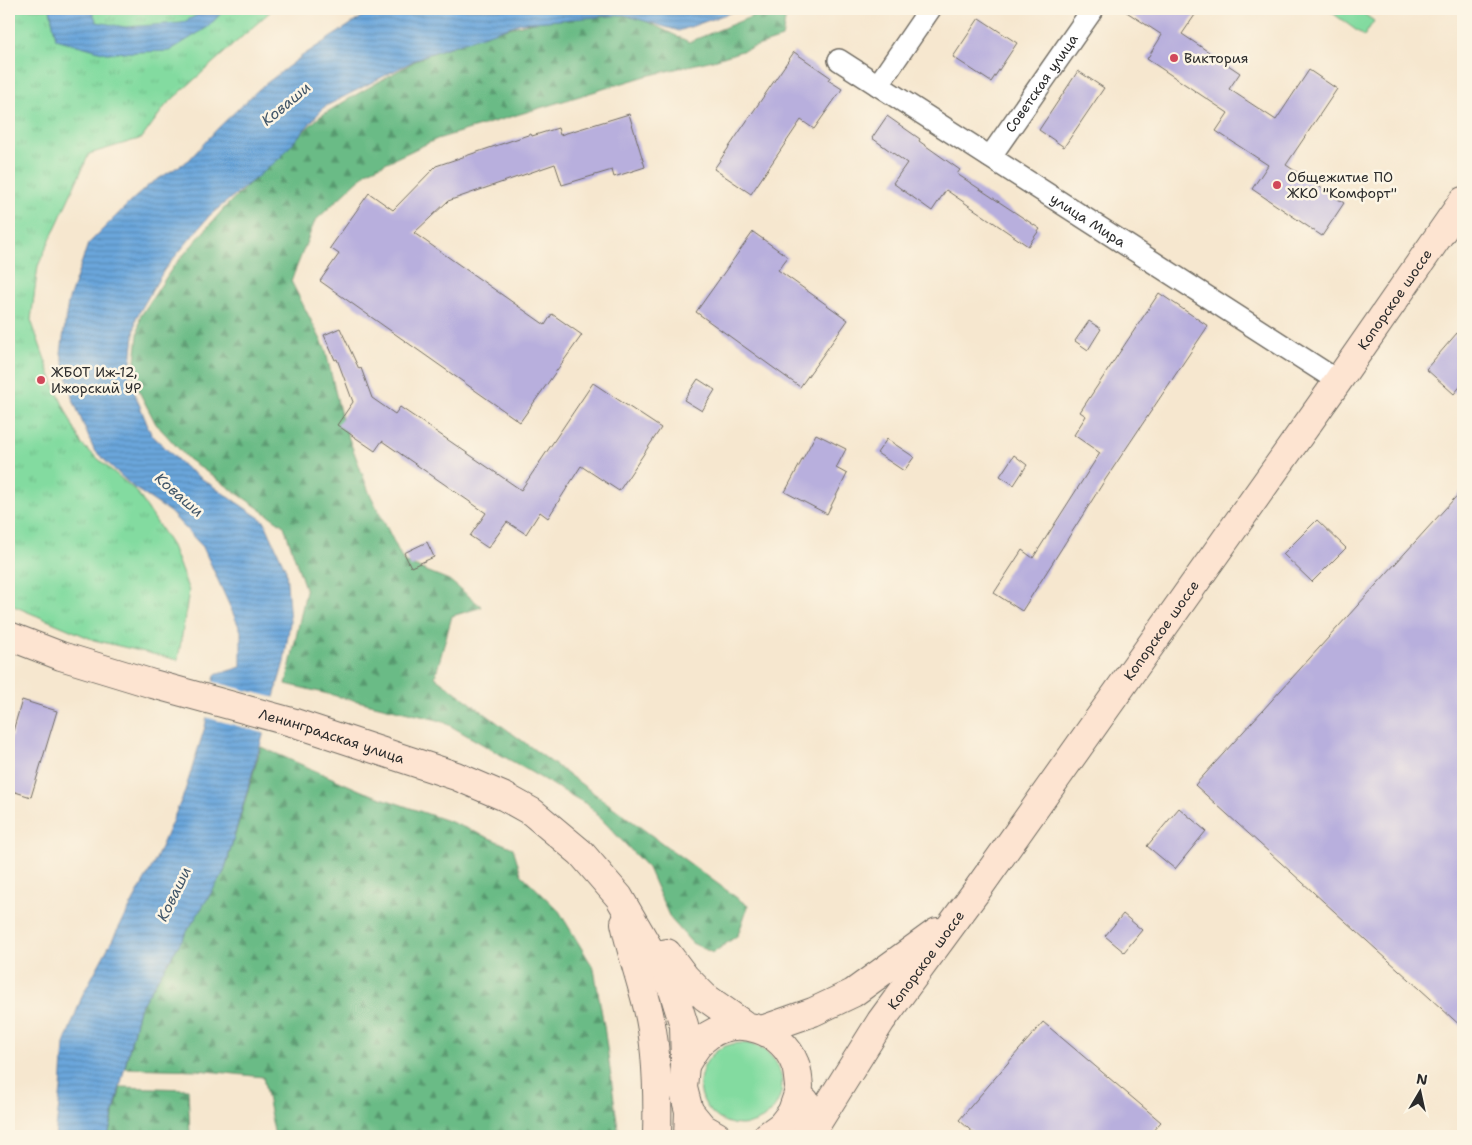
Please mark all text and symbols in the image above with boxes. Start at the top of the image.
street label: Советская улица [1001,30,1082,136]
place label: Виктория [1184,49,1249,67]
marker: Виктория [1168,52,1180,64]
water label: Коваши [257,78,315,130]
place label: Общежитие ПО ЖКО "Комфорт" [1287,168,1397,202]
marker: Общежитие ПО ЖКО "Комфорт" [1271,179,1283,191]
street label: улица Мира [1047,189,1129,251]
street label: Копорское шоссе [1353,245,1436,353]
place label: ЖБОТ Иж-12, Ижорский УР [51,363,141,397]
marker: ЖБОТ Иж-12, Ижорский УР [35,374,47,386]
water label: Коваши [150,468,208,522]
street label: Копорское шоссе [1120,577,1203,684]
street label: Ленинградская улица [257,705,407,768]
water label: Коваши [152,863,196,925]
street label: Копорское шоссе [883,907,968,1013]
north arrow [1394,1068,1444,1118]
text: N [1415,1069,1429,1089]

